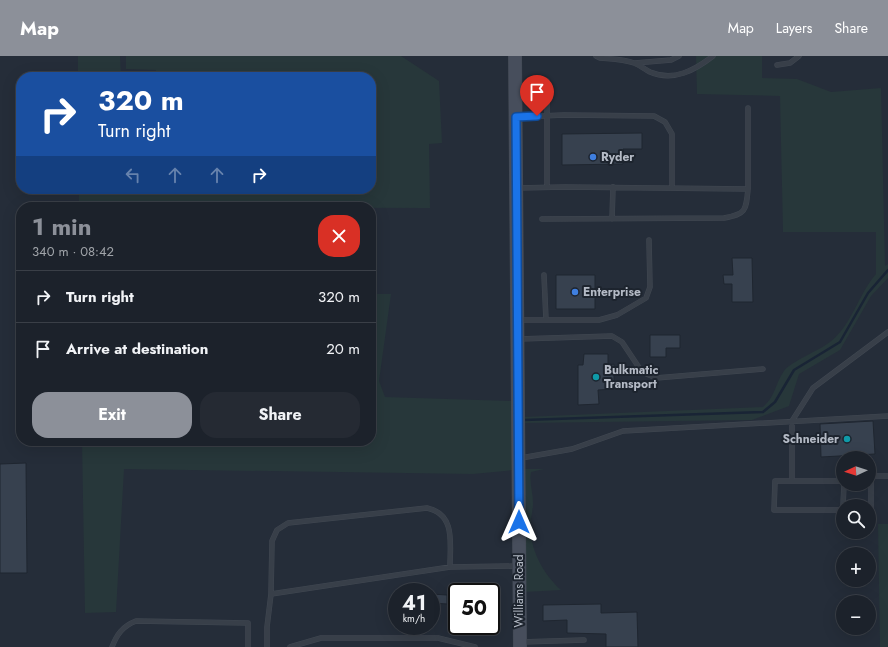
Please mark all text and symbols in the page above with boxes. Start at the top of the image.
text: Map [20,15,59,42]
text: Map [728,18,754,38]
text: Layers [776,18,812,38]
text: Share [834,18,868,38]
pin [520,75,554,116]
text: 320 m [98,80,184,121]
icon: arrive [526,81,548,103]
icon: right [32,88,84,140]
text: Turn right [98,118,170,144]
place label: Ryder [601,148,634,166]
marker: Ryder [588,152,598,162]
icon: left [122,164,144,186]
icon: ahead [164,164,186,186]
icon: ahead [206,164,228,186]
icon: right [248,164,270,186]
text: 1 min [32,209,92,244]
button: close [318,215,360,257]
text: 340 m · 08:42 [32,242,114,261]
place label: Enterprise [583,283,641,301]
icon: right [32,286,54,308]
text: Turn right [66,286,134,308]
text: 320 m [318,286,360,308]
marker: Enterprise [570,287,580,297]
icon: arrive [32,338,54,360]
text: Arrive at destination [66,338,208,360]
text: 20 m [326,338,360,360]
place label: Bulkmatic Transport [604,361,658,393]
marker: Bulkmatic Transport [591,372,601,382]
button: Exit [32,392,192,438]
button: Share [200,392,360,438]
place label: Schneider [782,430,839,448]
marker: Schneider [842,434,852,444]
north arrow [836,451,876,491]
map controls [836,451,876,635]
button: search [836,499,876,539]
position arrow [498,501,540,543]
button: + [836,547,876,587]
street label: Williams Road [510,554,528,628]
speed limit sign: 50 [448,583,500,635]
text: 41 [402,589,426,618]
button: − [836,595,876,635]
text: km/h [403,611,425,626]

